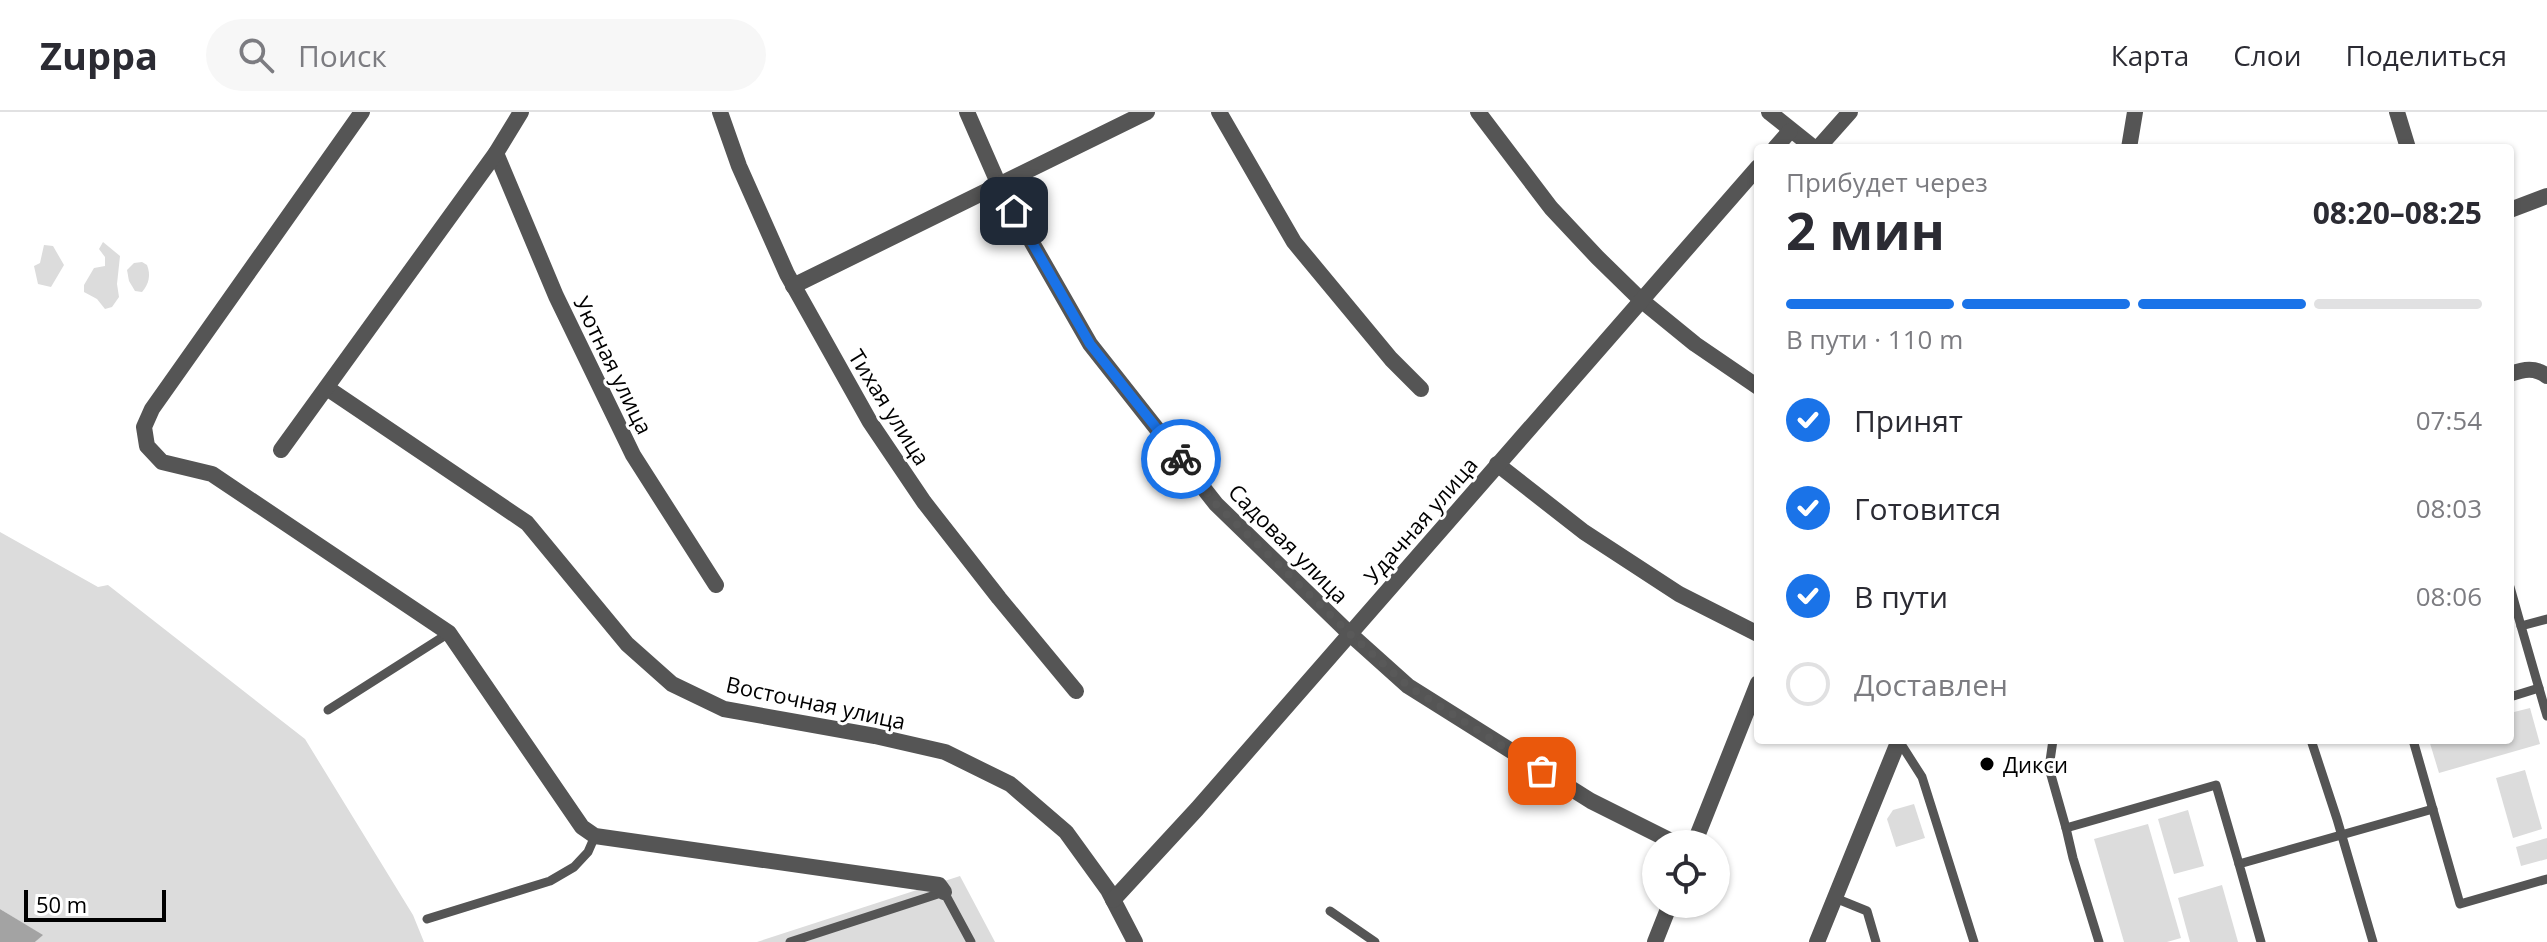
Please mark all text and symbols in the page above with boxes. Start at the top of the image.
search box [206,19,766,91]
text: Zuppa [40,29,158,81]
icon: search [234,33,278,77]
text: Поиск [298,35,387,76]
text: Карта [2111,36,2189,74]
text: Слои [2233,36,2302,74]
text: Поделиться [2346,36,2507,74]
text: Прибудет через [1786,164,1988,200]
pin [980,177,1048,245]
icon: home [992,189,1036,233]
text: 08:20–08:25 [2313,192,2482,233]
text: 2 мин [1786,194,1945,265]
street label: Уютная улица [568,291,660,439]
text: В пути · 110 m [1786,321,1963,357]
street label: Тихая улица [842,343,938,471]
icon: check [1786,398,1830,442]
text: Принят [1854,400,1963,441]
text: 07:54 [2416,402,2482,438]
courier [1141,419,1221,499]
icon: bike [1159,437,1203,481]
street label: Удачная улица [1356,450,1484,590]
street label: Садовая улица [1222,476,1356,610]
icon: check [1786,486,1830,530]
text: Готовится [1854,488,2001,529]
text: 08:03 [2416,490,2482,526]
icon: check [1786,574,1830,618]
text: В пути [1854,576,1948,617]
text: 08:06 [2416,578,2482,614]
text: Доставлен [1854,664,2008,705]
street label: Восточная улица [724,668,908,736]
pin [1508,737,1576,805]
icon: bag [1520,749,1564,793]
place label: Дикси [2003,749,2068,779]
marker: Дикси [1978,755,1996,773]
map controls [1642,830,1730,918]
button: locate [1642,830,1730,918]
scale bar [24,886,166,922]
text: 50 m [36,889,87,919]

